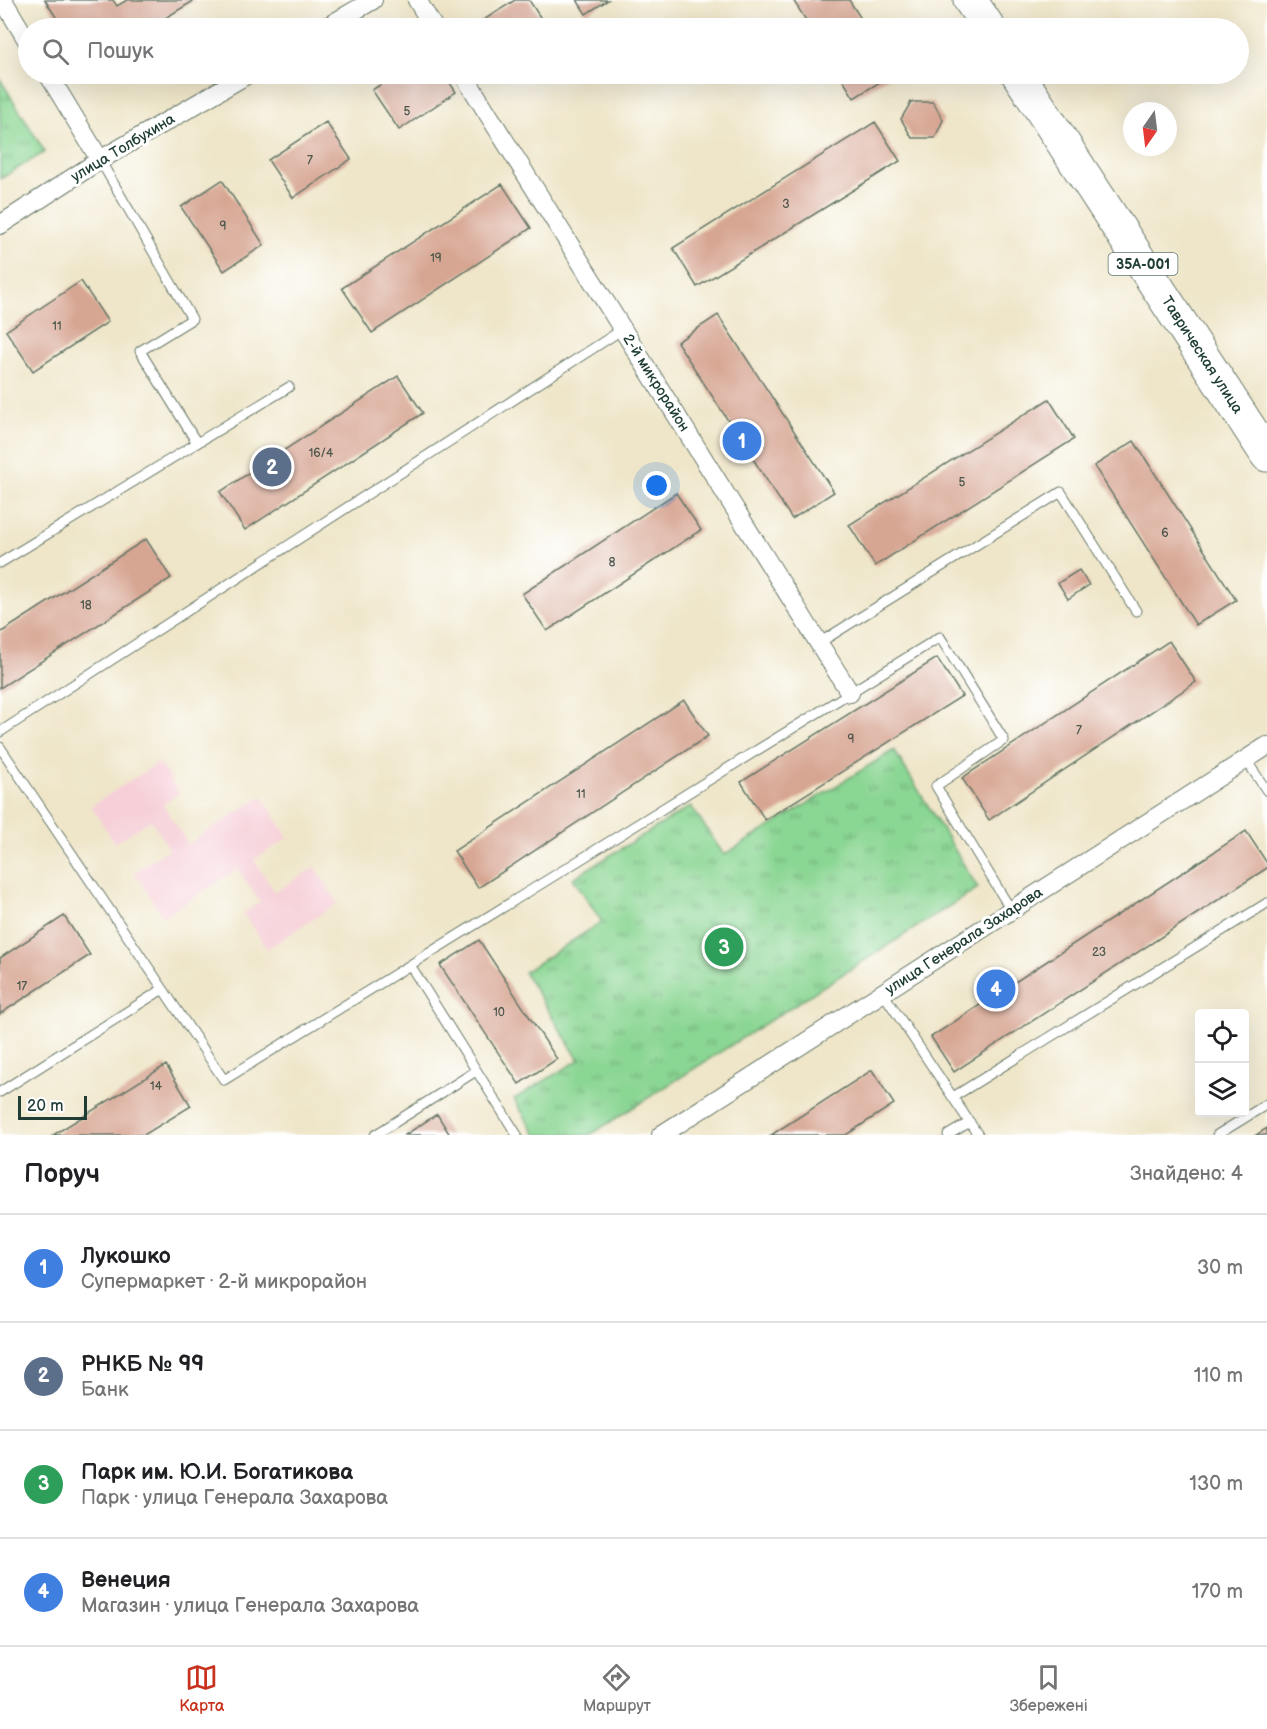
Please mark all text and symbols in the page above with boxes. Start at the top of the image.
search box [18,18,1249,84]
icon: search [39,35,72,68]
text: Пошук [87,38,154,65]
north arrow [1123,102,1177,156]
house number: 5 [404,104,411,119]
street label: улица Толбухина [67,109,179,187]
house number: 7 [307,153,313,168]
house number: 3 [782,197,790,212]
house number: 9 [220,219,227,234]
house number: 19 [430,251,442,266]
road number: 35А-001 [1108,253,1178,275]
street label: Таврическая улица [1157,293,1247,417]
house number: 11 [52,319,62,334]
street label: 2-й микрорайон [618,331,694,435]
pin: 1 [722,418,762,464]
pin: 2 [252,444,292,490]
house number: 16/4 [309,446,334,461]
your location [642,471,671,500]
house number: 5 [959,475,966,490]
house number: 6 [1161,526,1169,541]
house number: 8 [609,555,616,570]
house number: 18 [80,598,92,613]
house number: 7 [1076,723,1082,738]
house number: 9 [848,732,855,747]
house number: 11 [576,787,586,802]
street label: улица Генерала Захарова [882,883,1046,999]
pin: 3 [704,924,744,970]
house number: 23 [1092,945,1106,960]
pin: 4 [976,966,1016,1012]
house number: 17 [17,979,27,994]
house number: 10 [493,1005,505,1020]
map controls [1195,1009,1249,1117]
button: locate [1195,1009,1249,1063]
button: layers [1195,1063,1249,1117]
house number: 14 [150,1079,163,1094]
scale bar [18,1093,87,1120]
text: 20 m [27,1097,63,1116]
text: Поруч [24,1159,100,1190]
text: Знайдено: 4 [1130,1162,1243,1186]
text: Лукошко [81,1243,171,1270]
text: 1 [39,1256,48,1280]
text: 30 m [1197,1256,1243,1280]
text: Супермаркет · 2-й микрорайон [81,1270,367,1294]
text: РНКБ № 99 [81,1351,204,1378]
text: 2 [38,1364,49,1388]
text: 110 m [1194,1364,1243,1388]
text: Банк [81,1378,129,1402]
text: Парк им. Ю.И. Богатикова [81,1459,353,1486]
text: 3 [38,1472,49,1496]
text: 130 m [1189,1472,1243,1496]
text: Парк · улица Генерала Захарова [81,1486,388,1510]
text: Венеция [81,1567,171,1594]
text: 4 [38,1580,49,1604]
text: 170 m [1192,1580,1243,1604]
text: Магазин · улица Генерала Захарова [81,1594,419,1618]
tab: Карта [179,1661,224,1716]
tab: Маршрут [583,1661,651,1716]
tab: Збережені [1010,1661,1088,1716]

